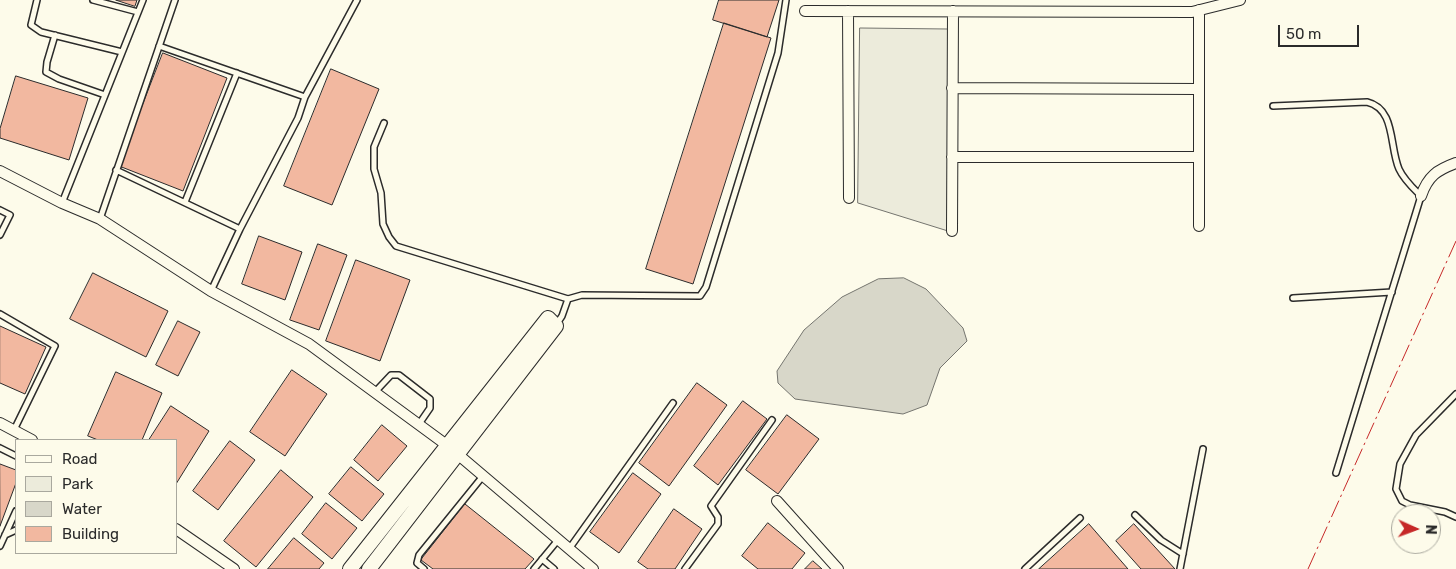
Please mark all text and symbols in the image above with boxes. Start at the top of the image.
scale bar [1281,15,1362,47]
text: 50 m [1286,25,1321,43]
legend [15,439,178,554]
text: Road [62,450,98,468]
text: Park [62,475,93,493]
text: Water [62,500,102,518]
north arrow [1391,504,1441,554]
text: N [1422,524,1439,535]
text: Building [62,525,119,543]

